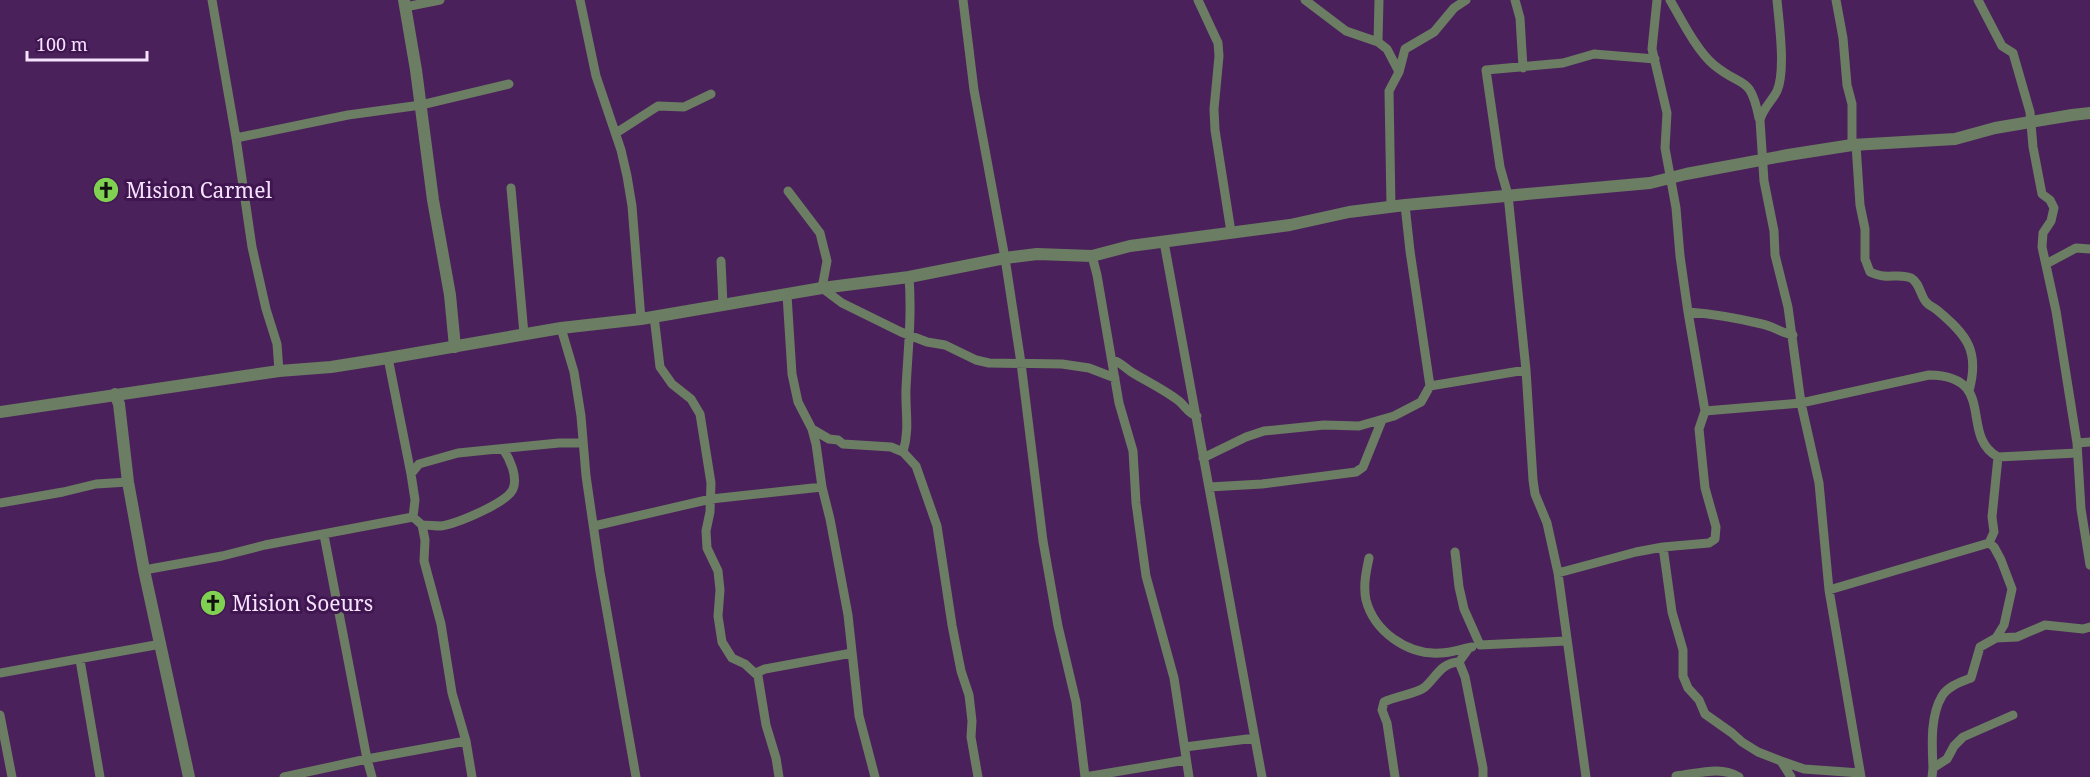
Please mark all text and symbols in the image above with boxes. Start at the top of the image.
scale bar [27,24,147,62]
text: 100 m [36,32,88,56]
church icon: Mision Carmel [91,175,121,205]
place label: Mision Carmel [126,176,272,204]
church icon: Mision Soeurs [198,588,228,618]
place label: Mision Soeurs [232,589,373,617]

